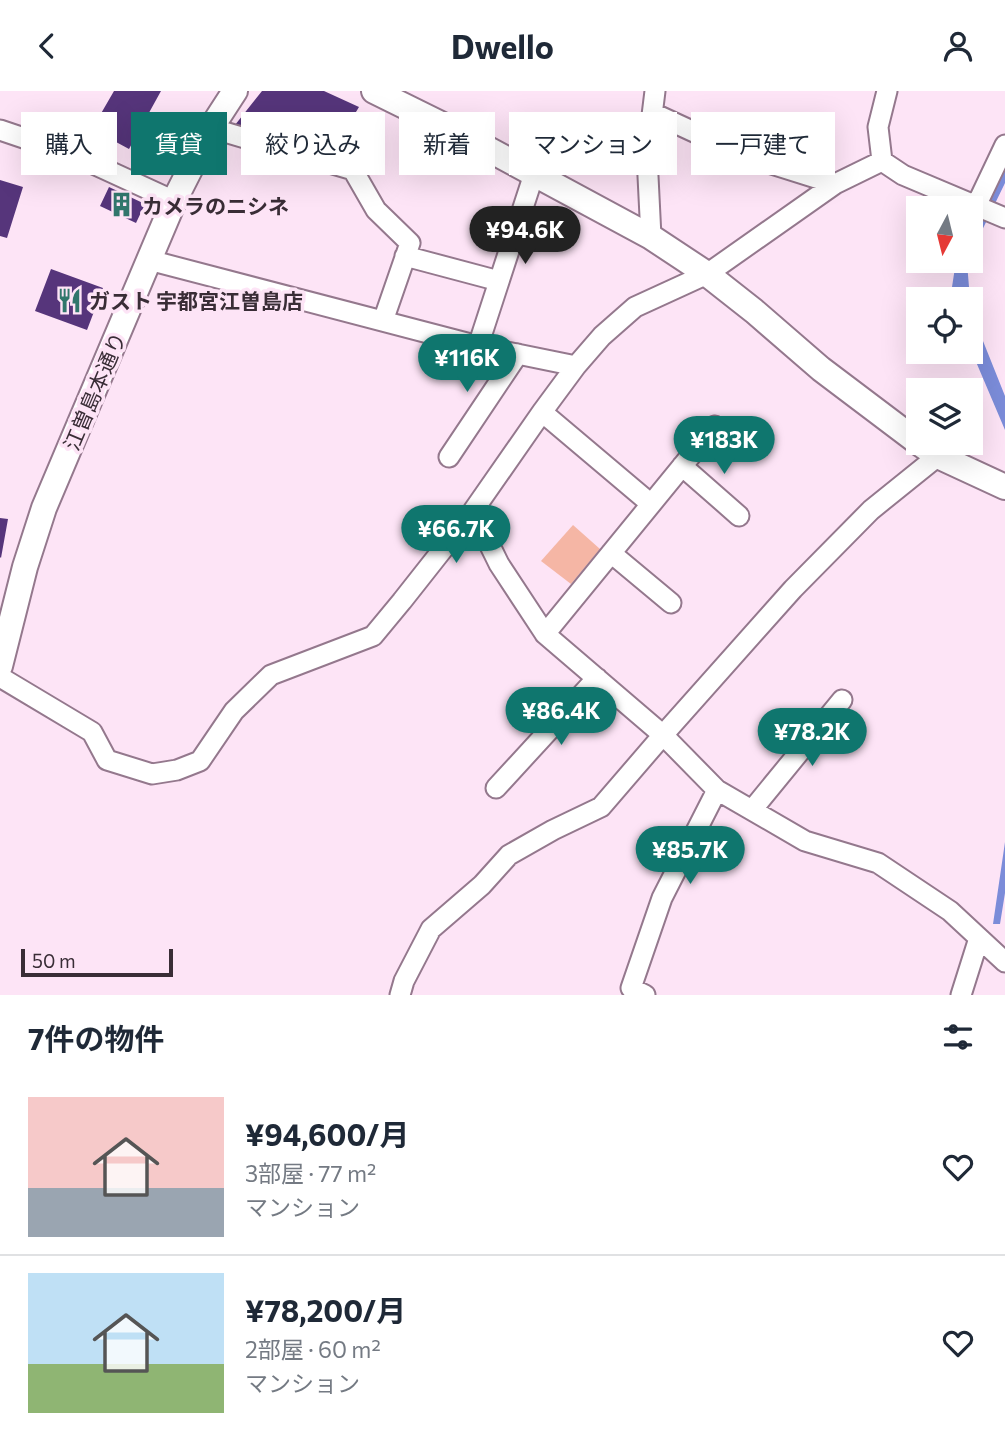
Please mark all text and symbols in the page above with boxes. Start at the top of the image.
text: Dwello [451,26,554,66]
icon: back [28,27,66,65]
icon: person [939,27,977,65]
chip: 購入 [21,112,117,175]
chip: 賃貸 [131,112,227,175]
chip: 絞り込み [241,112,385,175]
chip: 新着 [399,112,495,175]
chip: マンション [509,112,677,175]
chip: 一戸建て [691,112,835,175]
building icon: カメラのニシネ [108,191,136,219]
place label: カメラのニシネ [142,193,289,218]
north arrow [906,196,984,273]
map controls [906,196,983,455]
pin: ¥94.6K [468,207,582,266]
text: ¥94.6K [486,215,564,243]
restaurant icon: ガスト 宇都宮江曽島店 [55,286,83,314]
button: locate [906,287,983,364]
place label: ガスト 宇都宮江曽島店 [89,288,303,313]
street label: 江曽島本通り [58,328,130,454]
pin: ¥116K [418,335,516,394]
text: ¥116K [434,343,500,371]
button: layers [906,378,983,455]
pin: ¥183K [675,417,773,476]
text: ¥183K [690,425,758,453]
pin: ¥66.7K [399,505,513,565]
text: ¥66.7K [417,514,495,542]
pin: ¥86.4K [504,687,618,747]
text: ¥86.4K [522,696,600,724]
pin: ¥78.2K [755,709,869,768]
text: ¥78.2K [774,717,850,745]
pin: ¥85.7K [633,827,747,886]
text: ¥85.7K [652,835,728,863]
scale bar [21,946,173,978]
text: 50 m [32,949,76,972]
icon: filters [939,1018,977,1056]
text: 7件の物件 [28,1019,165,1056]
text: ¥94,600/月 [245,1115,410,1152]
icon: home [84,1125,168,1209]
icon: heart [939,1148,977,1186]
text: 3部屋 · 77 m² [245,1159,376,1187]
text: マンション [245,1193,360,1221]
text: ¥78,200/月 [245,1291,406,1328]
icon: home [84,1301,168,1385]
icon: heart [939,1324,977,1362]
text: 2部屋 · 60 m² [245,1335,381,1363]
text: マンション [245,1369,360,1397]

